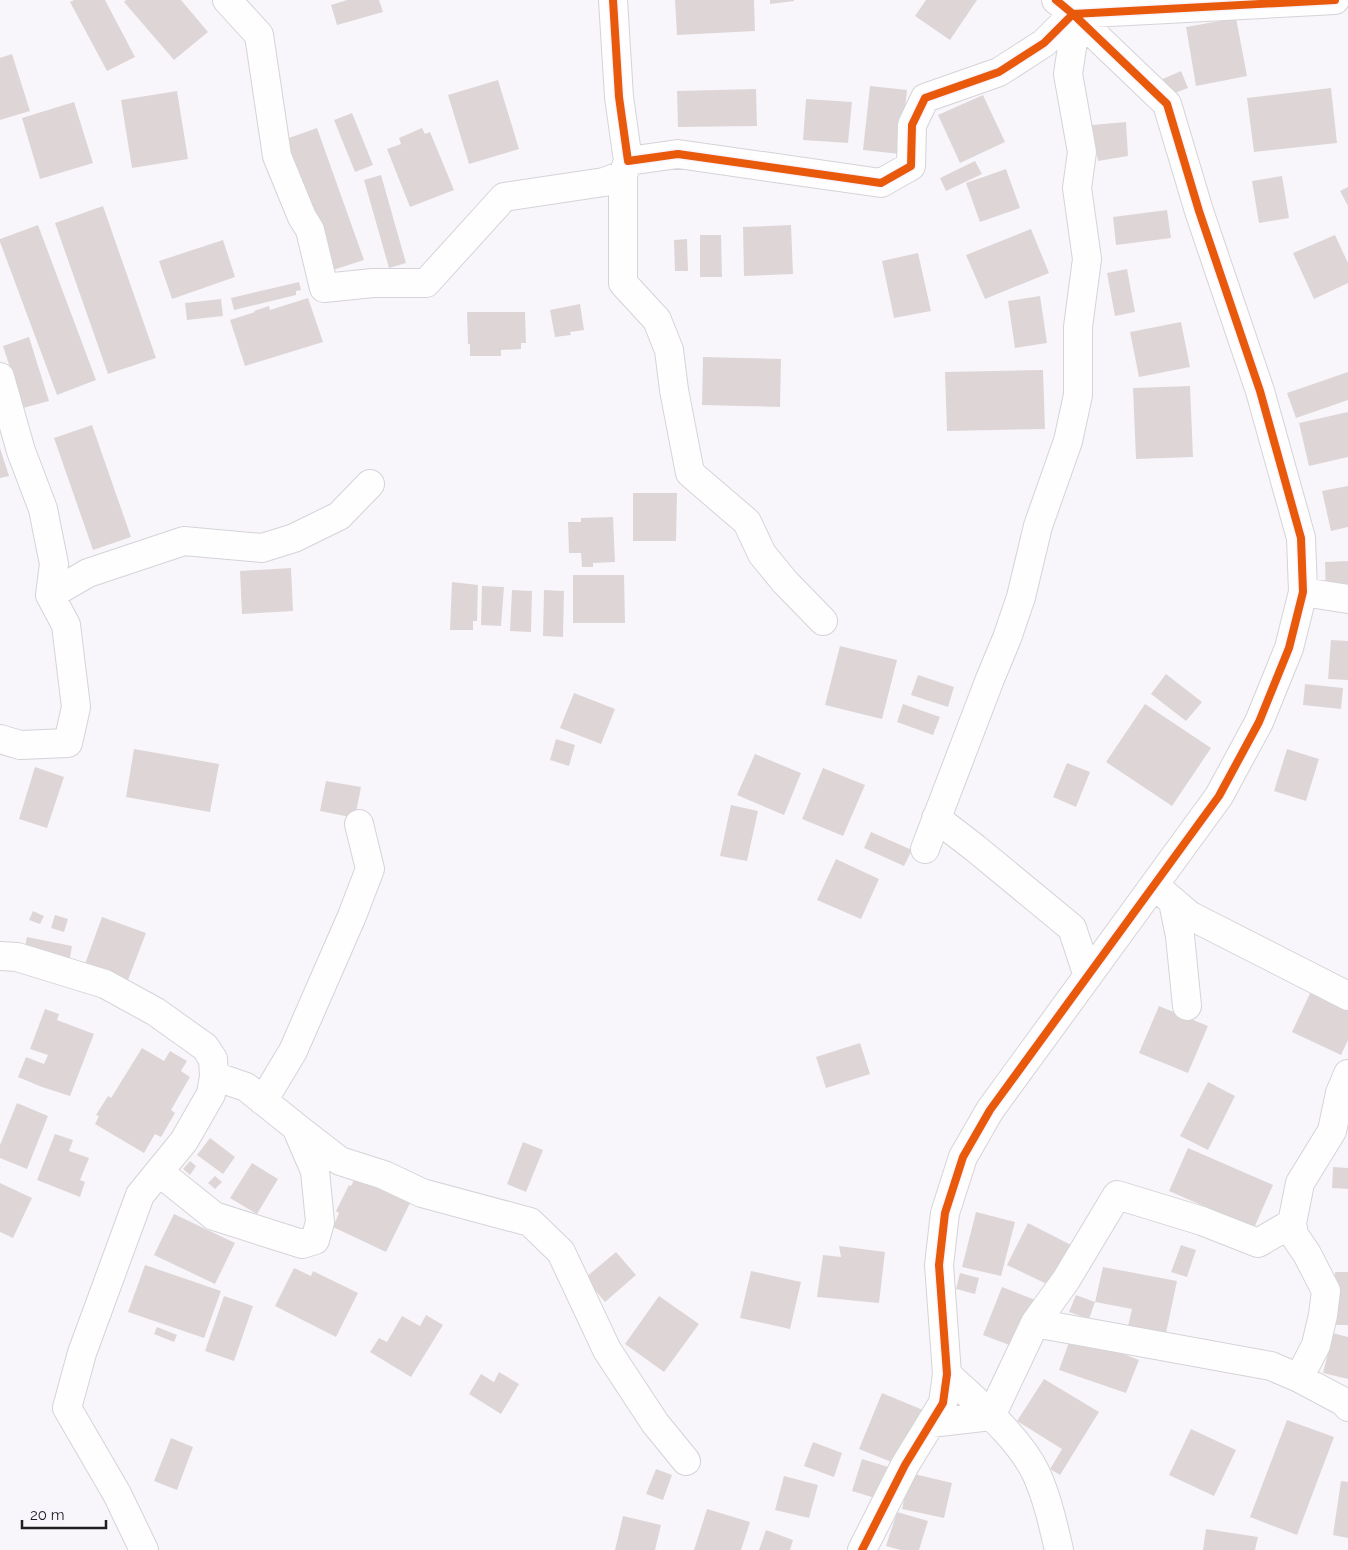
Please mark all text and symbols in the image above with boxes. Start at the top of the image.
scale bar [22,1498,106,1530]
text: 20 m [30,1506,65,1524]

